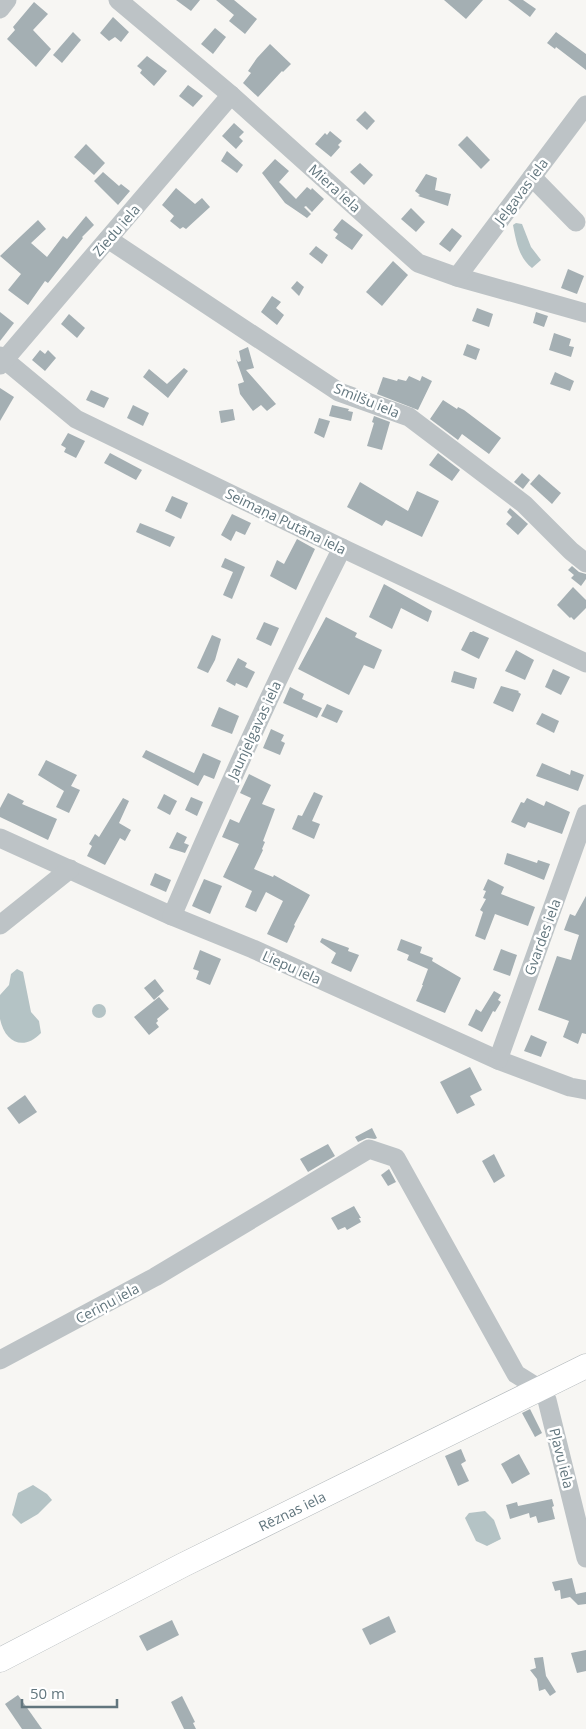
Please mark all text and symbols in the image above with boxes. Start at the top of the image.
street label: Jelgavas iela [489,154,552,230]
street label: Miera iela [305,160,365,216]
street label: Ziedu iela [88,200,144,260]
street label: Smilšu iela [331,378,403,422]
street label: Seimaņa Putāna iela [222,483,350,559]
street label: Jaunjelgavas iela [222,678,285,784]
street label: Gvardes iela [519,896,565,978]
street label: Liepu iela [260,946,324,988]
street label: Ceriņu iela [72,1278,142,1328]
street label: Pļavu iela [545,1426,579,1490]
street label: Rēznas iela [255,1487,329,1535]
scale bar [22,1676,118,1708]
text: 50 m [30,1683,65,1703]

